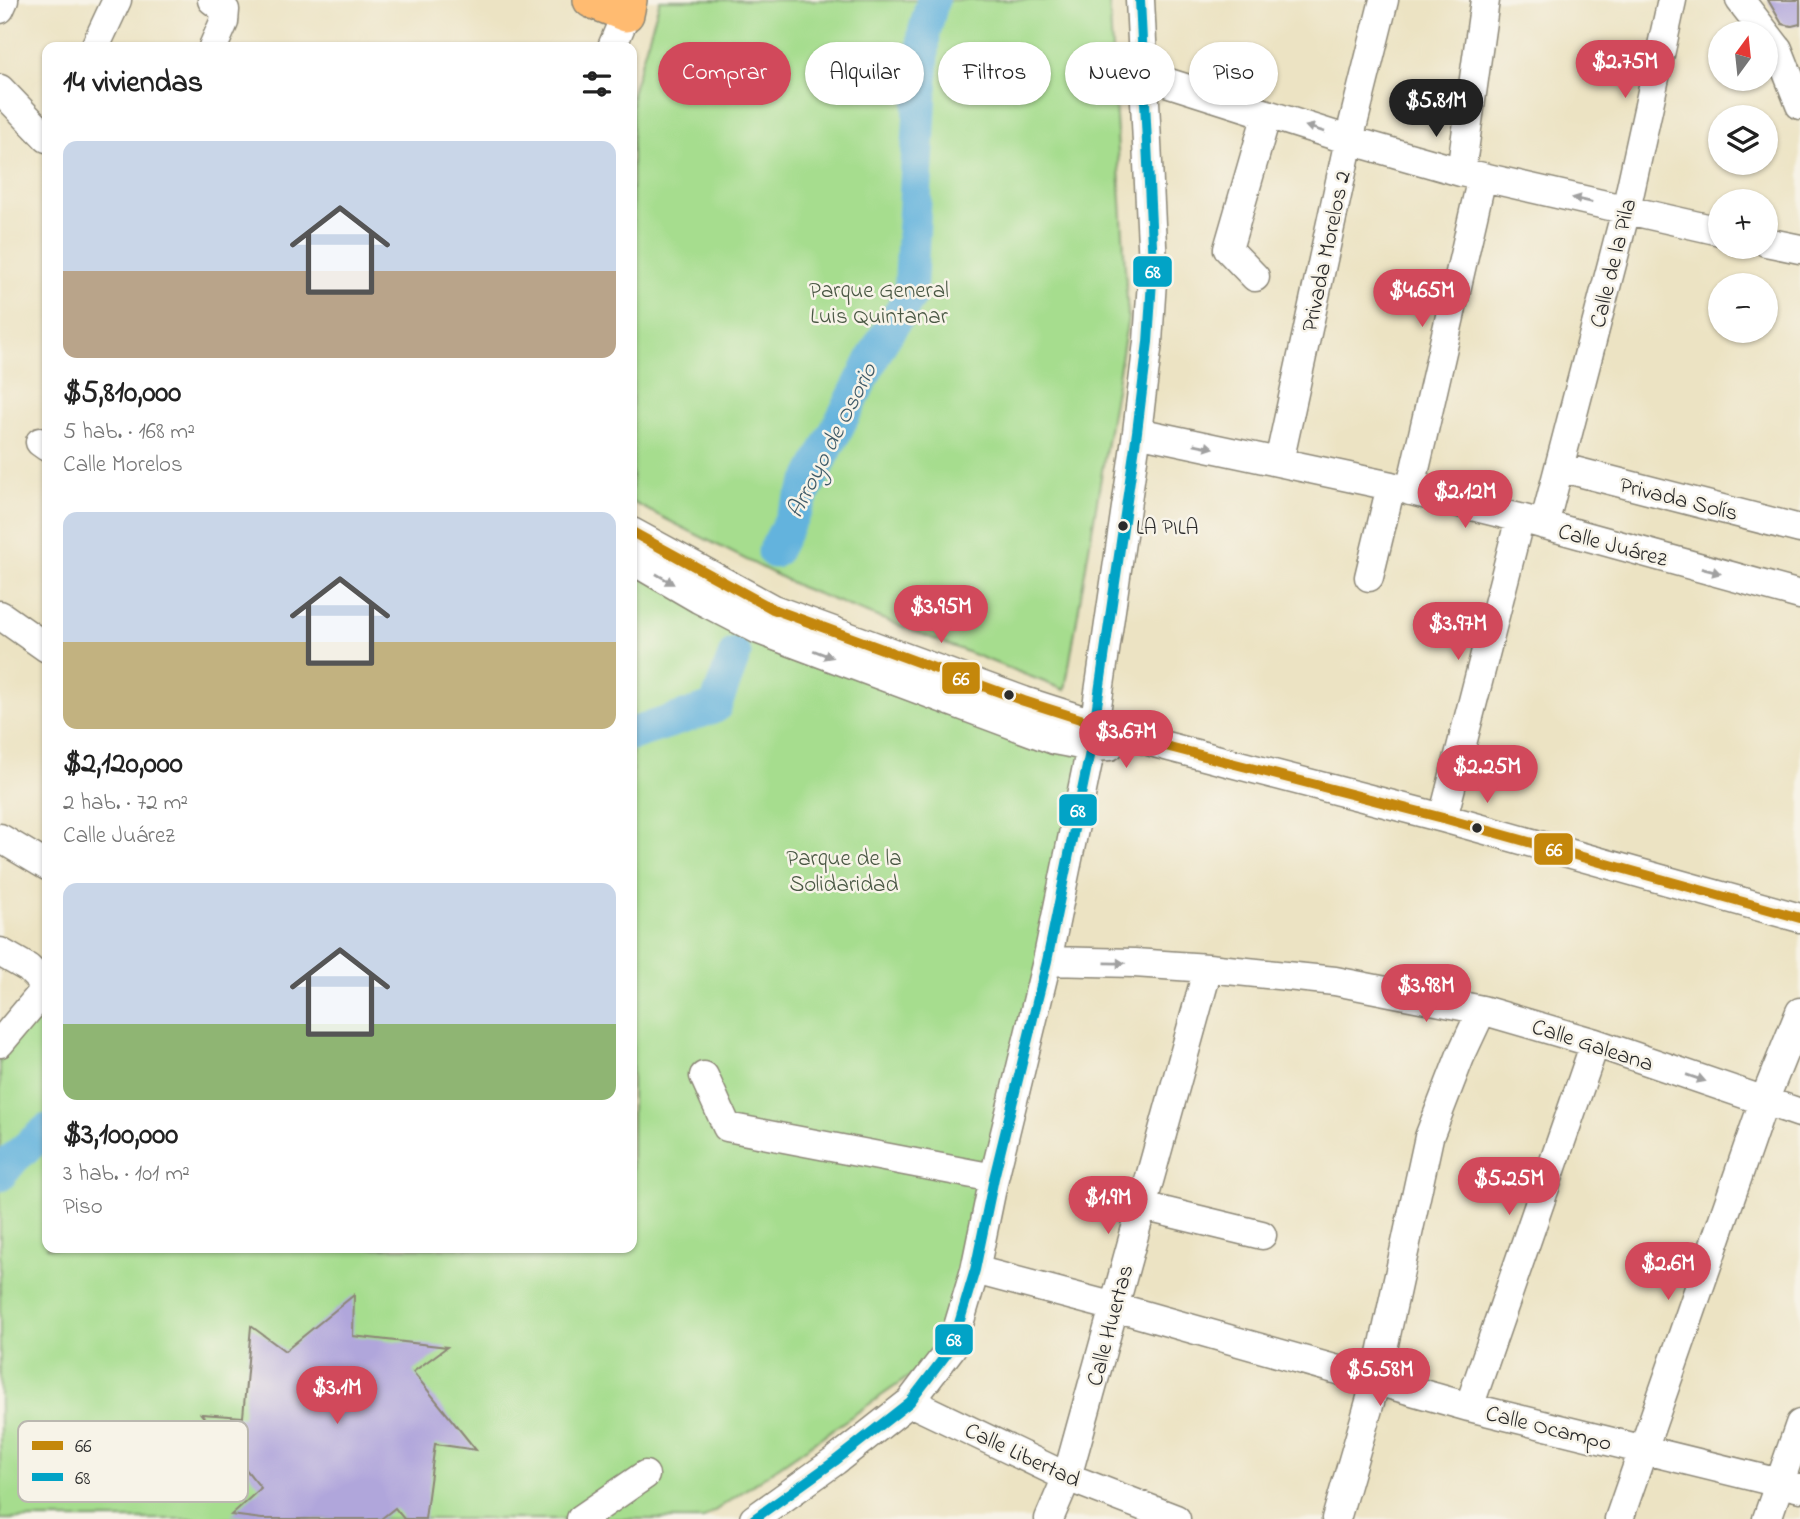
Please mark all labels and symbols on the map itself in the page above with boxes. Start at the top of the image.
north arrow [1708,21,1778,91]
pin: $2.75M [1568,41,1682,100]
pin: $5.81M [1379,80,1493,139]
one-way arrow [1304,123,1325,134]
street label: Privada Morelos 2 [1294,168,1361,335]
one-way arrow [1571,194,1593,205]
street label: Calle de la Pila [1582,195,1646,332]
line badge: 68 [1132,255,1173,288]
text: 68 [1145,260,1161,287]
pin: $4.65M [1365,270,1479,329]
park label: Parque General Luis Quintanar [809,275,949,334]
water label: Arroyo de Osorio [779,356,888,525]
one-way arrow [1193,441,1215,452]
pin: $2.12M [1408,470,1522,530]
street label: Privada Solís [1616,470,1741,531]
place label: LA PILA [1136,514,1199,544]
street label: Calle Juárez [1554,516,1671,577]
marker: LA PILA [1116,519,1130,533]
one-way arrow [1700,566,1721,576]
one-way arrow [656,573,675,585]
pin: $3.95M [884,586,998,645]
pin: $3.97M [1401,602,1515,662]
one-way arrow [812,649,833,660]
line badge: 66 [941,661,981,695]
text: 66 [953,667,970,694]
unlabelled marker [1002,688,1016,702]
pin: $3.67M [1069,710,1183,770]
pin: $2.25M [1430,746,1544,805]
line badge: 68 [1058,793,1098,827]
text: 68 [1070,799,1086,826]
unlabelled marker [1470,821,1484,835]
line badge: 66 [1533,832,1574,866]
text: 66 [1546,838,1563,865]
park label: Parque de la Solidaridad [786,843,902,902]
one-way arrow [1104,957,1126,968]
pin: $3.98M [1369,964,1483,1024]
street label: Calle Galeana [1527,1011,1657,1082]
one-way arrow [1685,1073,1706,1084]
pin: $5.25M [1452,1158,1566,1217]
pin: $1.9M [1059,1176,1157,1236]
pin: $2.6M [1619,1242,1717,1302]
street label: Calle Huertas [1079,1261,1143,1390]
line badge: 68 [934,1323,974,1356]
text: 68 [946,1328,962,1355]
pin: $5.58M [1323,1348,1437,1408]
pin: $3.1M [288,1366,386,1426]
street label: Calle Ocampo [1482,1398,1615,1461]
street label: Calle Libertad [959,1415,1085,1497]
legend [18,1421,248,1502]
text: 66 [75,1434,92,1461]
text: 68 [75,1466,91,1493]

